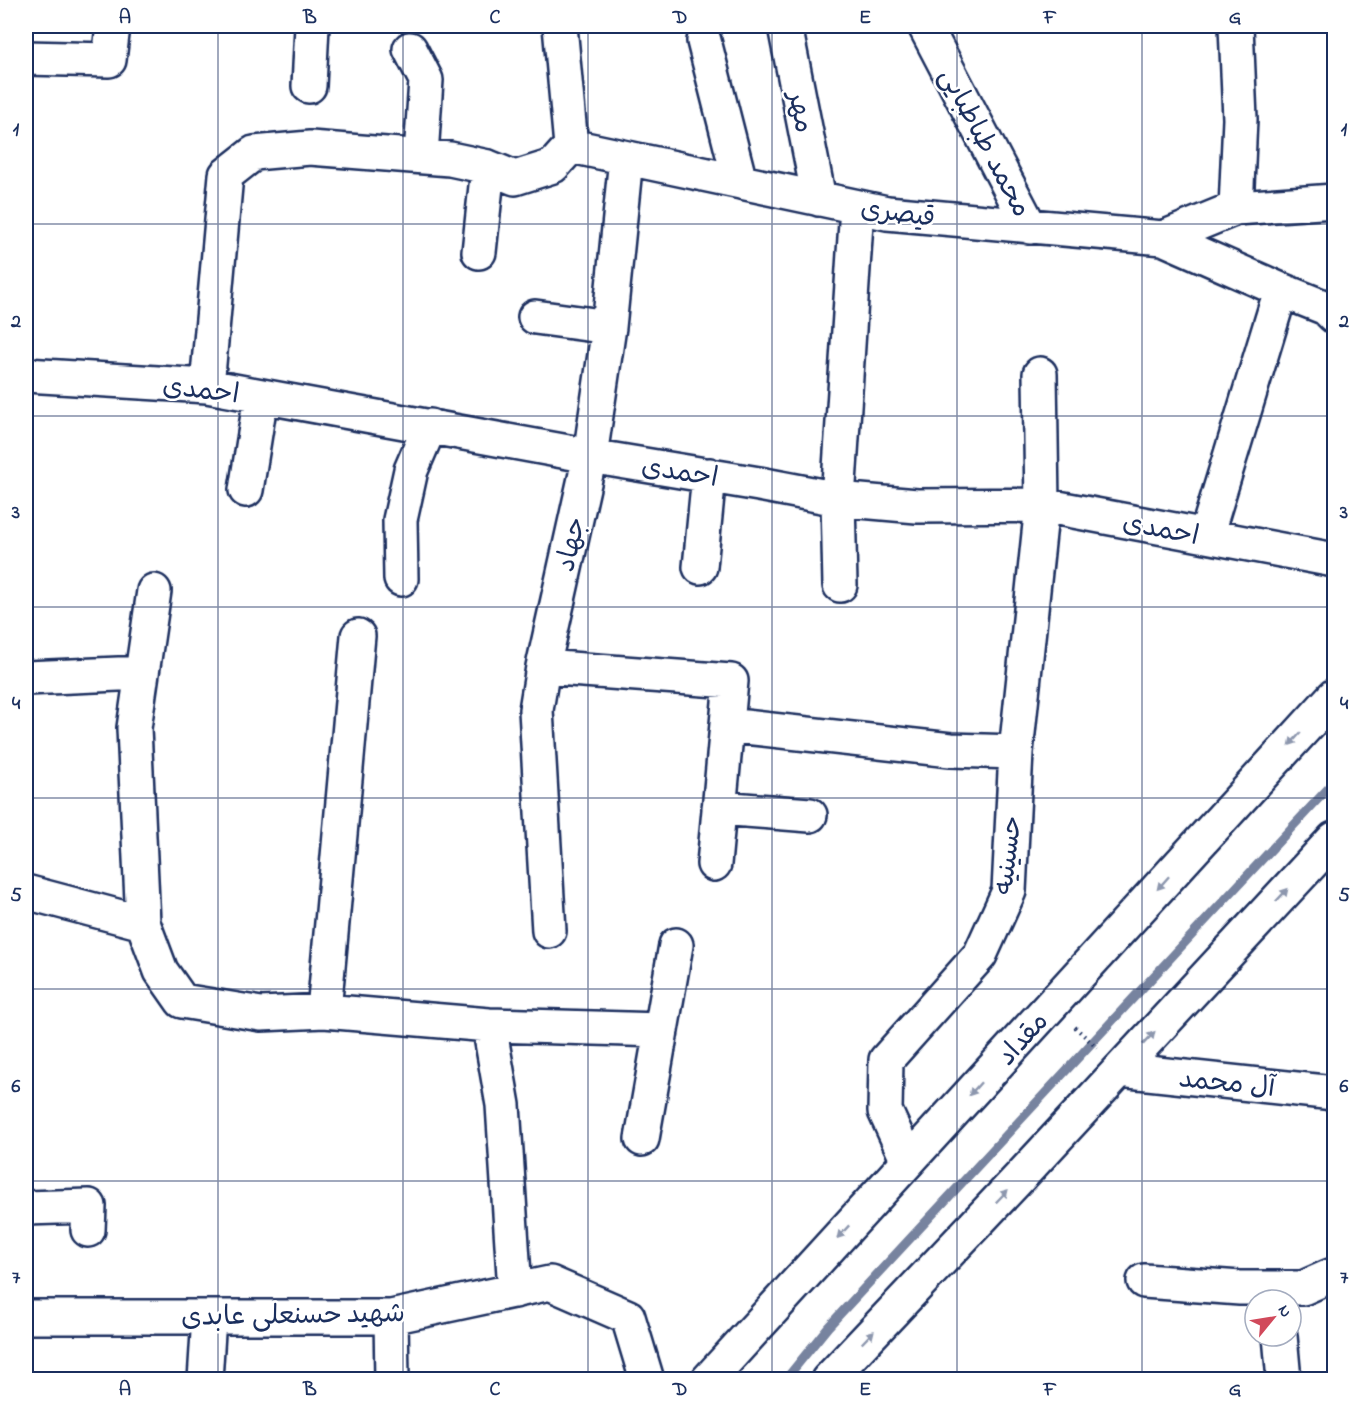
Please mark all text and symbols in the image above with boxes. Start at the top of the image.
text: A [119,4,131,33]
text: B [302,4,317,33]
text: C [490,4,501,33]
text: D [672,4,687,33]
text: E [859,4,871,33]
text: F [1043,4,1057,33]
text: G [1229,4,1242,33]
street label: محمد طباطبایی [928,62,1040,225]
street label: مهر [776,87,823,136]
text: 1 [13,116,20,145]
text: 1 [1341,116,1348,145]
street label: قیصری [858,190,937,239]
text: 2 [10,308,21,337]
text: 2 [1338,308,1349,337]
street label: احمدی [160,367,241,416]
street label: احمدی [638,448,721,499]
text: 3 [11,499,20,528]
text: 3 [1339,499,1348,528]
street label: احمدی [1119,504,1202,557]
street label: جهاد [547,513,598,576]
text: 4 [12,690,21,719]
text: 4 [1340,690,1349,719]
one-way arrow [1288,732,1302,747]
street label: حسینیه [985,813,1034,897]
one-way arrow [1156,876,1170,891]
text: 5 [10,882,22,911]
text: 5 [1338,882,1350,911]
one-way arrow [1275,888,1288,903]
street label: مقداد [989,1004,1059,1075]
one-way arrow [1142,1031,1156,1045]
street label: آل محمد [1177,1060,1278,1109]
text: 6 [12,1073,21,1102]
text: 6 [1340,1073,1349,1102]
one-way arrow [969,1081,982,1096]
one-way arrow [995,1188,1009,1203]
one-way arrow [836,1225,850,1239]
text: 7 [12,1264,21,1293]
text: 7 [1340,1264,1349,1293]
north arrow [1243,1288,1303,1348]
street label: شهید حسنعلی عابدی [181,1295,405,1338]
text: N [1271,1301,1297,1322]
one-way arrow [861,1330,874,1345]
text: A [119,1376,131,1405]
text: B [302,1376,317,1405]
text: C [490,1376,501,1405]
text: D [672,1376,687,1405]
text: E [859,1376,871,1405]
text: F [1043,1376,1057,1405]
text: G [1229,1376,1242,1405]

